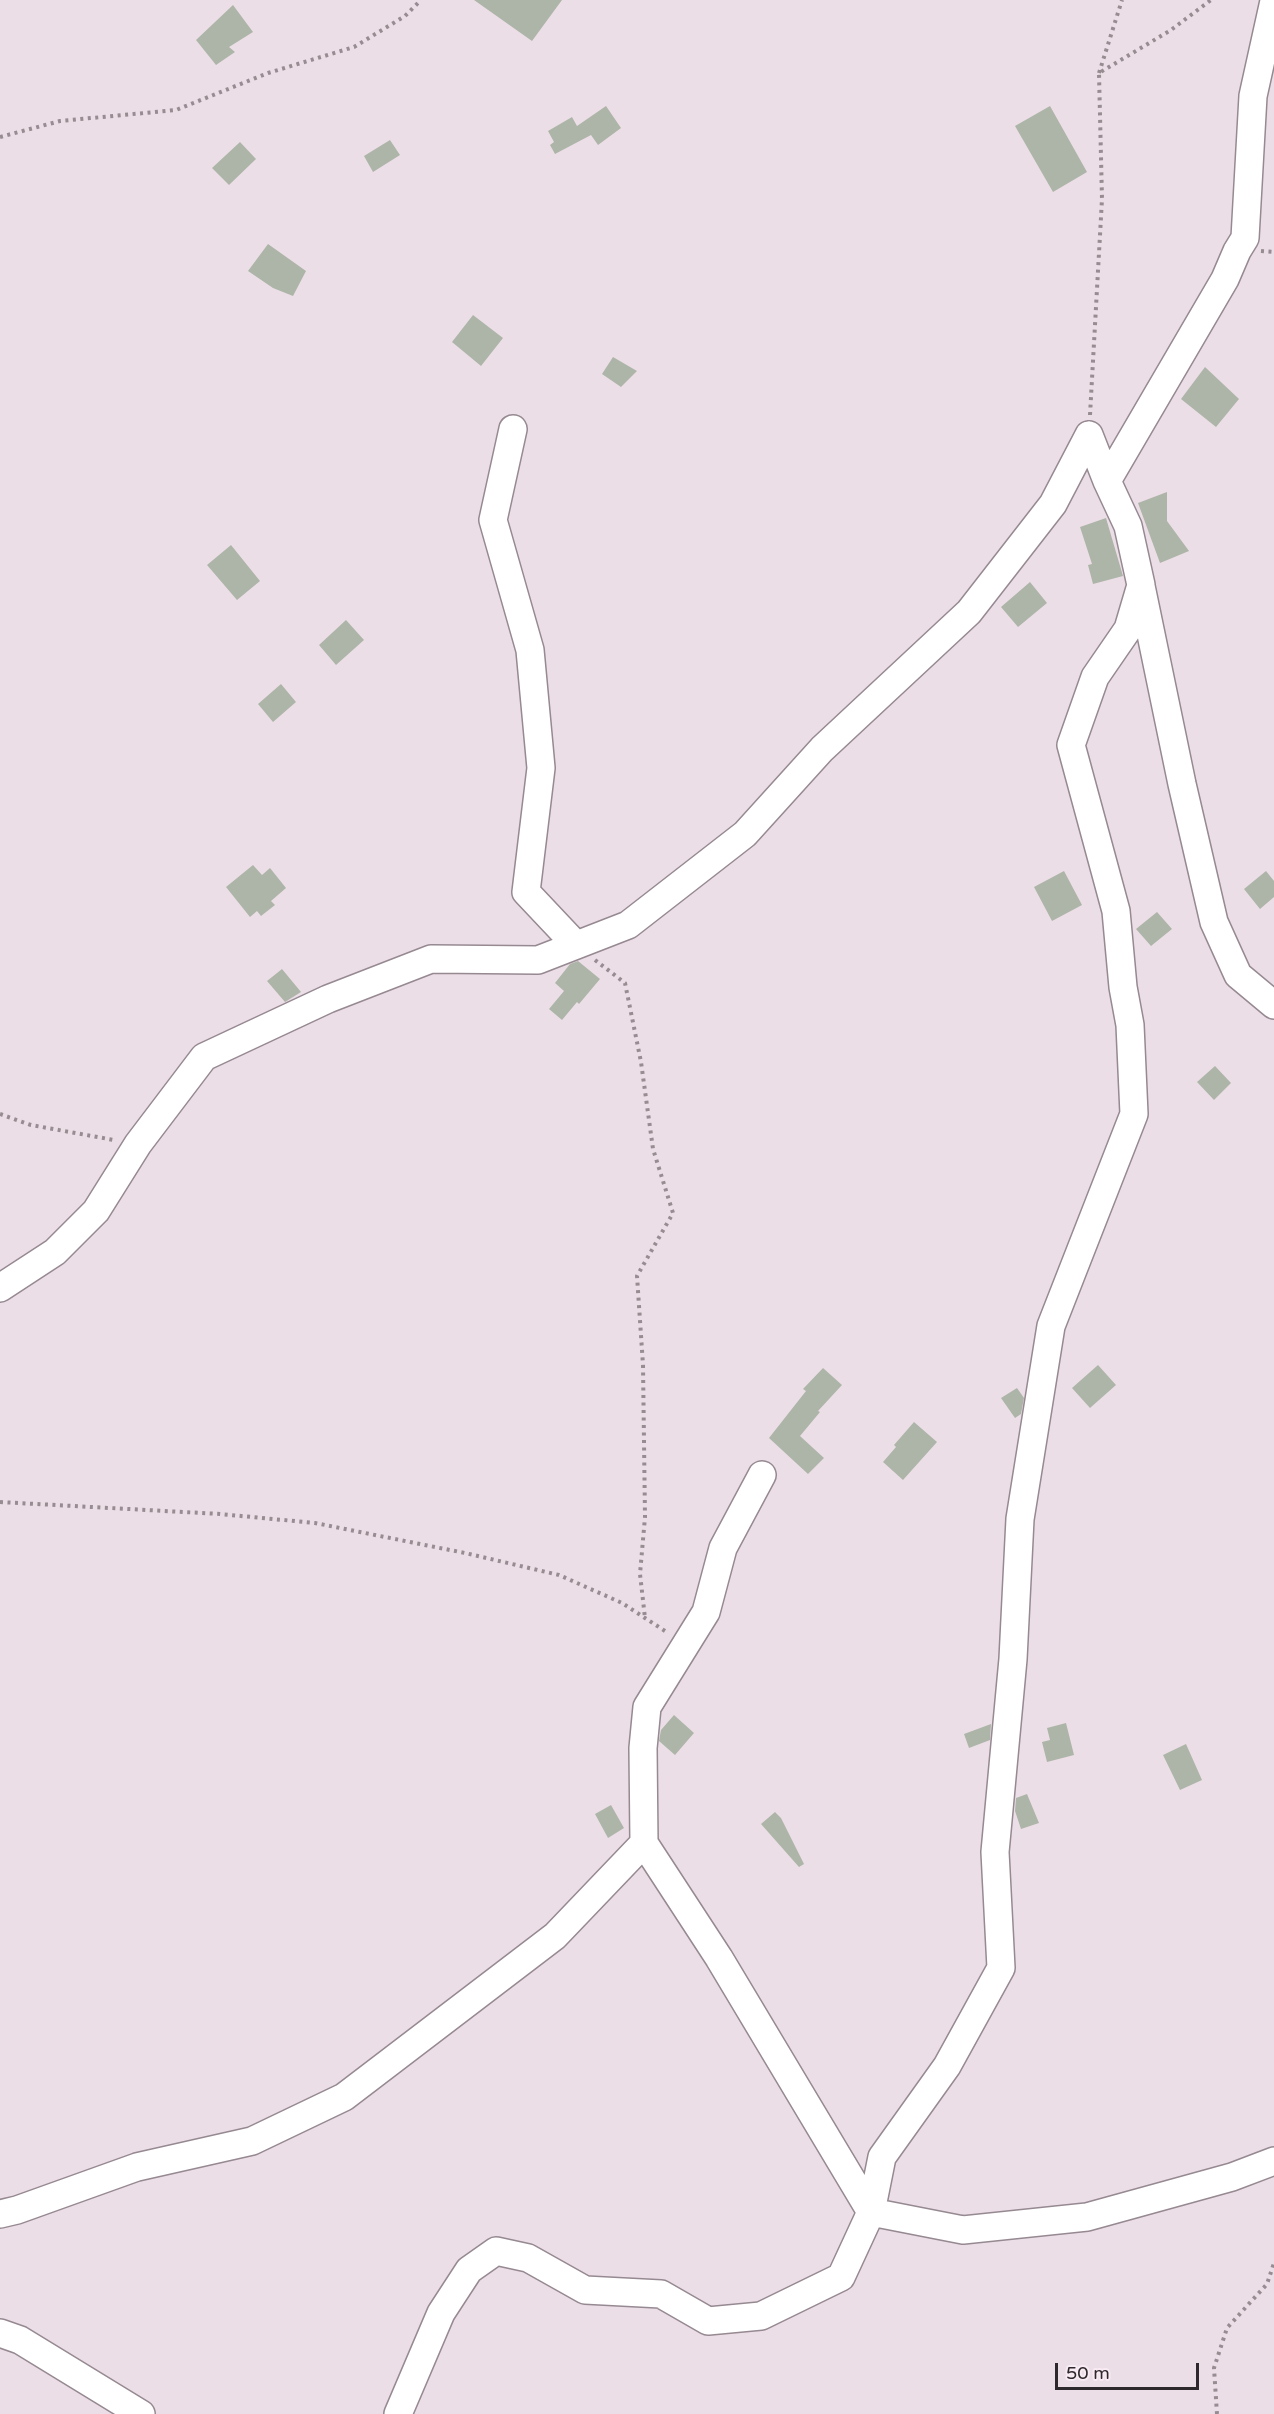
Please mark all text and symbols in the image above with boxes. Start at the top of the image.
scale bar [1058,2351,1202,2389]
text: 50 m [1066,2362,1110,2384]

